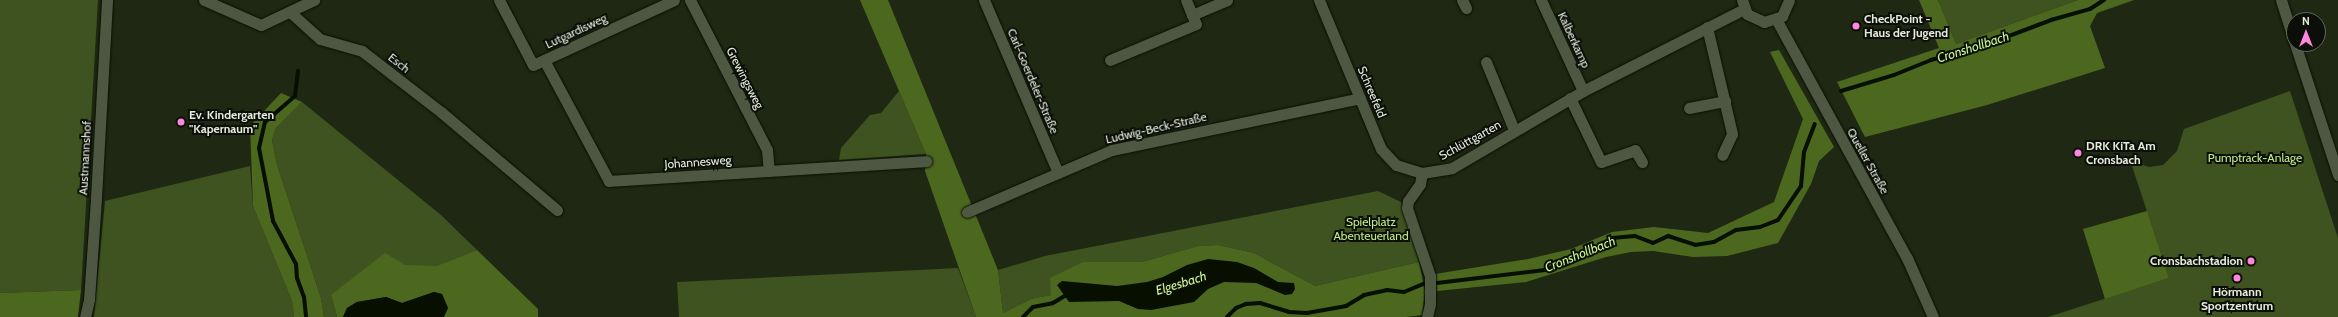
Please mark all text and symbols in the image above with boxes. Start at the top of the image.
street label: Lutgardisweg [543,10,609,52]
street label: Kalberkamp [1555,10,1593,70]
place label: CheckPoint - Haus der Jugend [1864,12,1948,40]
north arrow [2286,12,2326,52]
text: N [2302,14,2310,28]
marker: CheckPoint - Haus der Jugend [1851,21,1861,31]
street label: Carl-Goerdeler-Straße [1004,26,1062,136]
water label: Cronshollbach [1935,28,2011,66]
street label: Grewingsweg [723,45,767,111]
street label: Esch [385,50,413,76]
street label: Schreefeld [1355,64,1389,120]
place label: Ev. Kindergarten "Kapernaum" [189,108,274,136]
street label: Ludwig-Beck-Straße [1104,109,1208,147]
marker: Ev. Kindergarten "Kapernaum" [176,117,186,127]
street label: Schlüttgarten [1437,117,1503,163]
street label: Austmannshof [76,121,94,195]
street label: Queller Straße [1844,125,1892,197]
place label: DRK KiTa Am Cronsbach [2086,139,2156,167]
marker: DRK KiTa Am Cronsbach [2073,148,2083,158]
park label: Pumptrack-Anlage [2208,151,2302,165]
street label: Johannesweg [664,152,732,172]
park label: Spielplatz Abenteuerland [1333,215,1409,243]
water label: Cronshollbach [1542,233,1618,275]
place label: Cronsbachstadion [2150,254,2243,268]
marker: Cronsbachstadion [2246,256,2256,266]
water label: Elgesbach [1154,268,1208,298]
marker: Hörmann Sportzentrum [2232,273,2242,283]
place label: Hörmann Sportzentrum [2201,285,2273,313]

